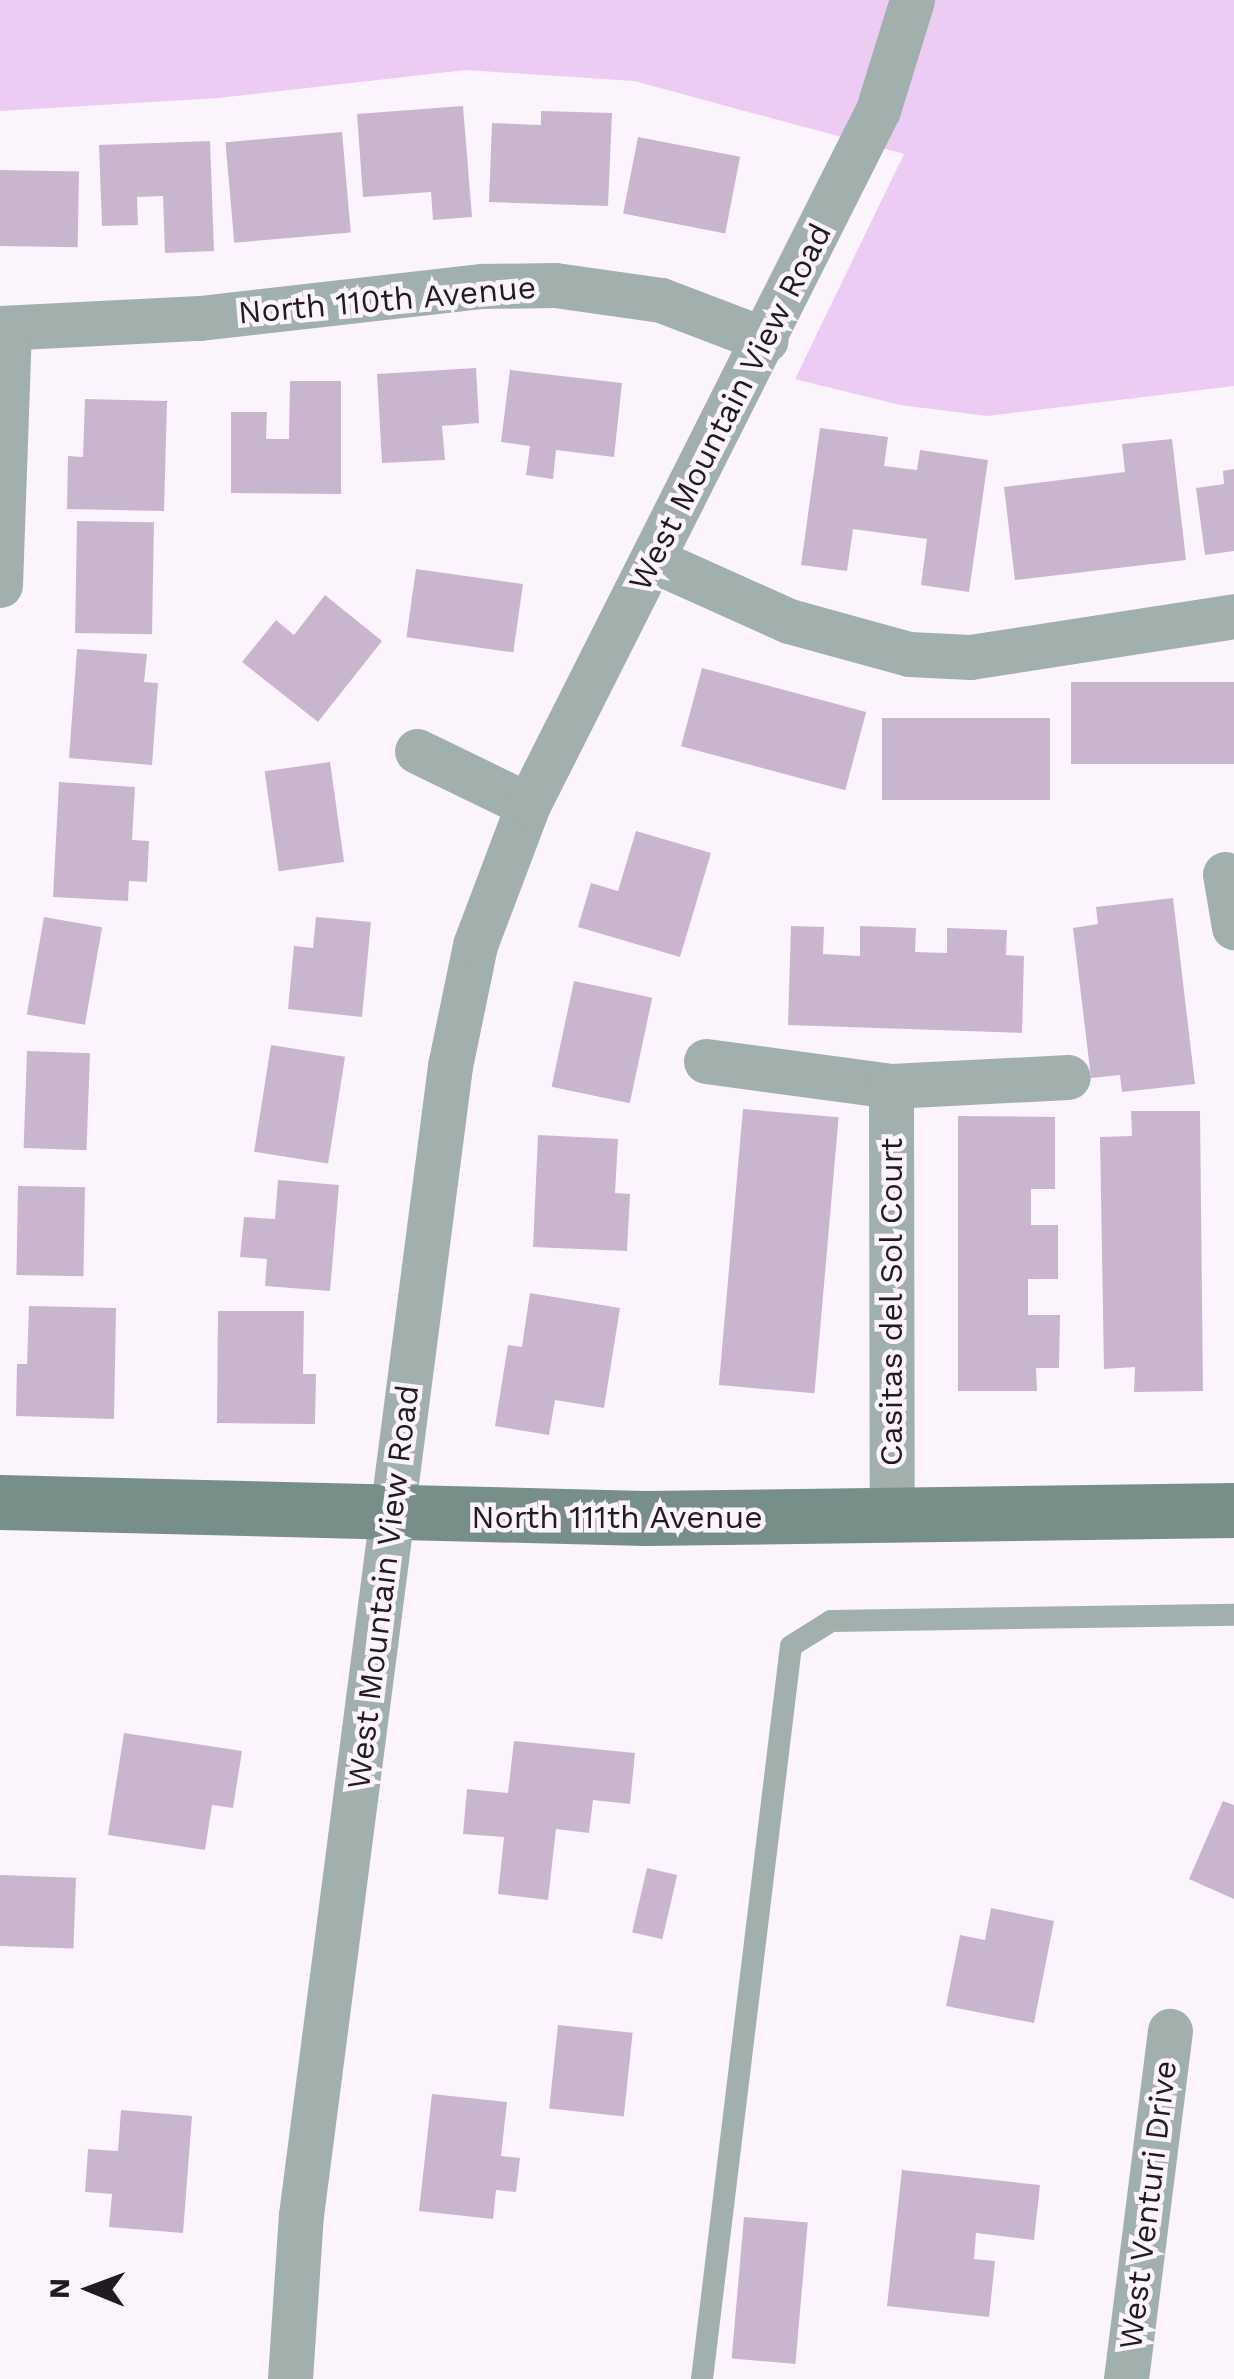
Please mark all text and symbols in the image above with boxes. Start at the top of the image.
street label: West Mountain View Road [620,216,840,598]
street label: North 110th Avenue [235,268,539,332]
street label: Casitas del Sol Court [872,1137,910,1467]
street label: West Mountain View Road [339,1382,427,1792]
street label: North 111th Avenue [470,1498,764,1536]
street label: West Venturi Drive [1111,2058,1185,2352]
north arrow [40,2239,140,2339]
text: N [43,2278,76,2299]

